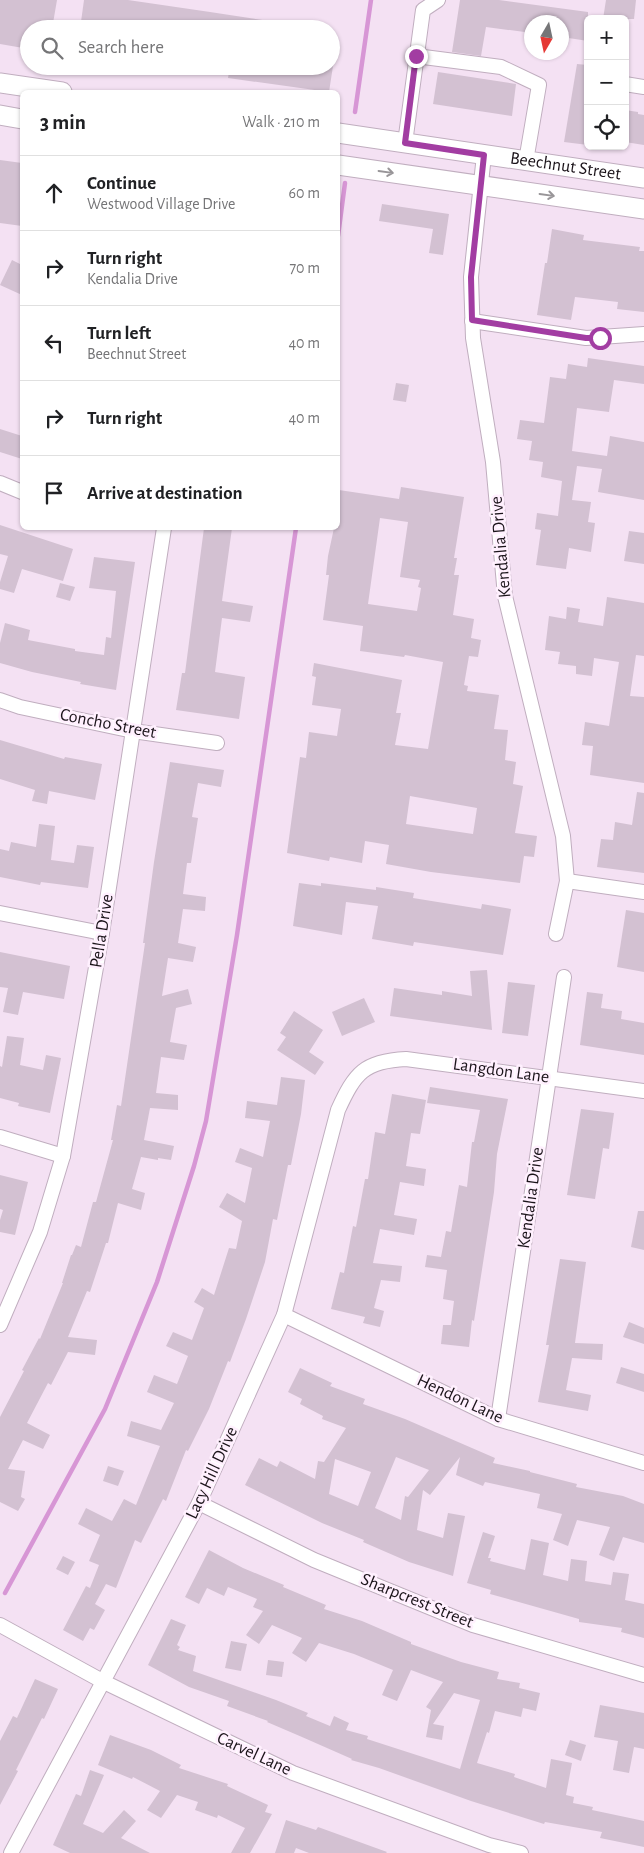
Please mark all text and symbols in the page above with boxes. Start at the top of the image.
north arrow [524,15,569,60]
map controls [584,15,629,150]
button: + [584,15,629,60]
search box [20,20,340,75]
icon: search [38,34,66,62]
text: Search here [78,38,164,57]
route end [405,45,428,68]
button: − [584,60,629,105]
button: locate [584,105,629,150]
text: 3 min [40,112,86,133]
text: Walk · 210 m [242,114,320,130]
street label: Beechnut Street [509,149,622,184]
one-way arrow [377,167,393,177]
text: Continue [87,174,156,193]
icon: ahead [40,179,68,207]
text: 60 m [289,185,320,201]
one-way arrow [538,190,554,200]
text: Westwood Village Drive [87,196,235,212]
text: Turn right [87,249,162,268]
icon: right [40,254,68,282]
text: 70 m [289,260,320,276]
text: Kendalia Drive [87,271,178,287]
text: Turn left [87,324,151,343]
route start [589,327,612,350]
icon: left [40,329,68,357]
text: 40 m [288,335,320,351]
text: Beechnut Street [87,346,186,362]
icon: right [40,404,68,432]
text: Turn right [87,409,162,428]
text: 40 m [288,410,320,426]
icon: arrive [40,479,68,507]
text: Arrive at destination [87,484,243,503]
street label: Kendalia Drive [488,495,514,599]
street label: Concho Street [58,706,158,742]
street label: Pella Drive [87,893,117,969]
street label: Langdon Lane [452,1055,550,1087]
street label: Kendalia Drive [515,1146,547,1250]
street label: Hendon Lane [414,1371,506,1427]
street label: Lacy Hill Drive [183,1424,241,1522]
street label: Sharpcrest Street [358,1570,476,1632]
street label: Carvel Lane [214,1729,294,1779]

